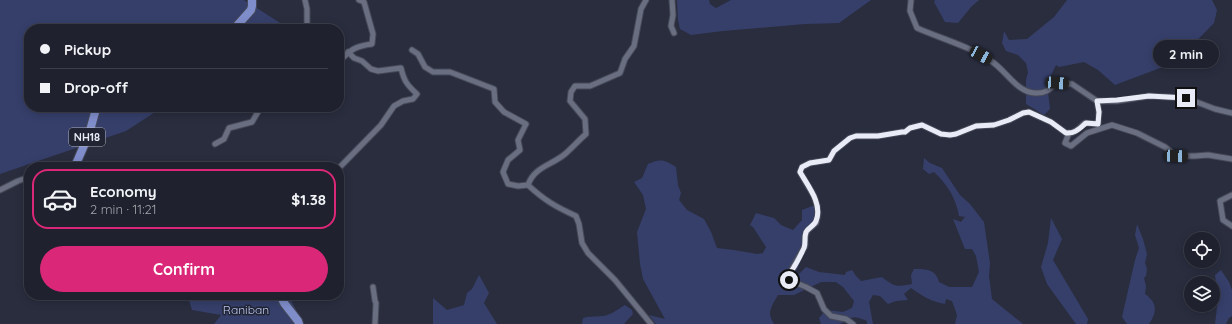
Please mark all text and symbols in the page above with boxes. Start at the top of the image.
text: Pickup [64,40,111,59]
callout: 2 min [1153,40,1219,68]
car [968,44,994,66]
text: 2 min [1169,46,1203,62]
car [1045,76,1069,90]
text: Drop-off [64,78,128,97]
route end [1177,89,1195,107]
road number: NH18 [69,128,105,146]
car [1164,150,1188,162]
icon: car [42,181,78,217]
text: Economy [90,182,157,201]
text: $1.38 [291,190,326,209]
text: 2 min · 11:21 [90,201,157,217]
map controls [1184,232,1220,312]
button: locate [1184,232,1220,268]
button: Confirm [40,246,328,292]
route start [780,271,798,289]
button: layers [1184,276,1220,312]
park label: Raniban [223,302,269,317]

